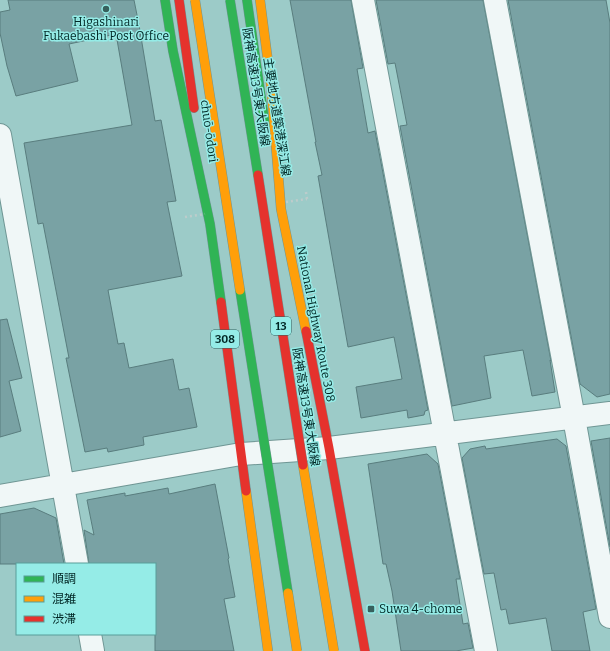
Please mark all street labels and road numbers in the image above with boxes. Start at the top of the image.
street label: 阪神高速13号東大阪線 [240,27,272,147]
street label: 主要地方道築港深江線 [261,57,293,177]
street label: chuō-ōdori [198,99,220,164]
street label: National Highway Route 308 [294,245,338,403]
road number: 13 [271,317,291,335]
road number: 308 [211,330,239,348]
street label: 阪神高速13号東大阪線 [290,347,322,467]

